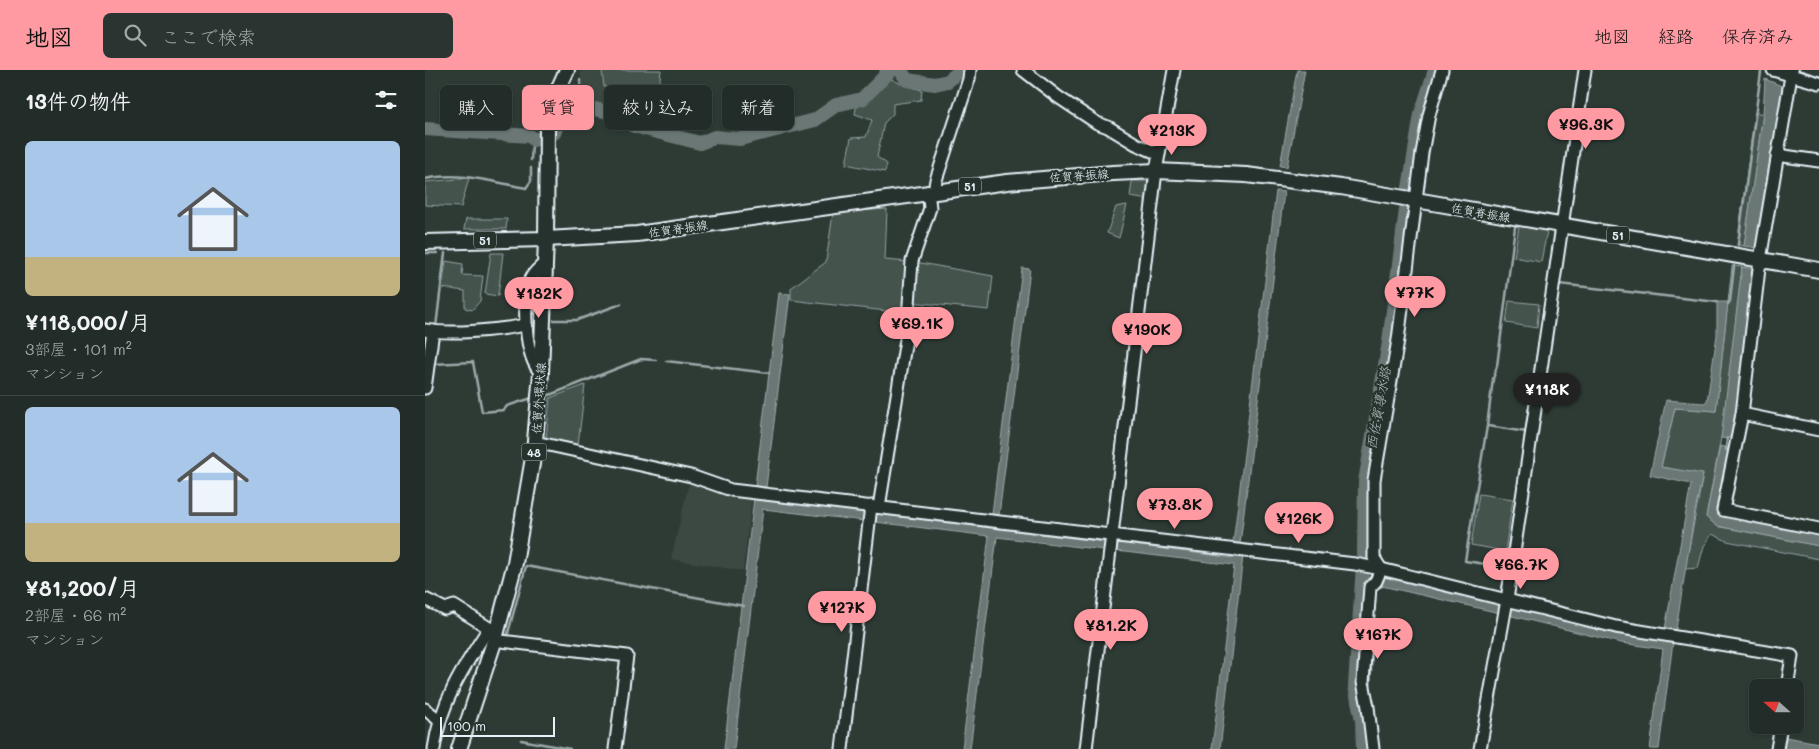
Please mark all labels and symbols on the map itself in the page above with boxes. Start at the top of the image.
pin: ¥96.3K [1545,108,1627,150]
pin: ¥213K [1137,114,1207,156]
street label: 佐賀脊振線 [1049,165,1109,185]
road number: 51 [959,178,981,194]
street label: 佐賀脊振線 [1450,199,1512,225]
street label: 佐賀脊振線 [647,216,709,240]
road number: 51 [1607,226,1629,244]
road number: 51 [474,232,496,248]
pin: ¥182K [504,276,574,319]
pin: ¥77K [1385,276,1445,318]
pin: ¥69.1K [876,306,958,349]
pin: ¥190K [1112,312,1182,355]
street label: 佐賀外環状線 [528,362,548,434]
water label: 西佐賀導水路 [1361,364,1395,451]
pin: ¥118K [1512,372,1582,415]
road number: 48 [521,444,547,461]
pin: ¥73.8K [1134,488,1216,530]
pin: ¥126K [1264,502,1334,544]
pin: ¥66.7K [1480,548,1562,590]
pin: ¥127K [807,590,877,633]
pin: ¥81.2K [1070,608,1152,651]
pin: ¥167K [1343,618,1413,660]
north arrow [1749,679,1804,734]
scale bar [440,714,555,737]

